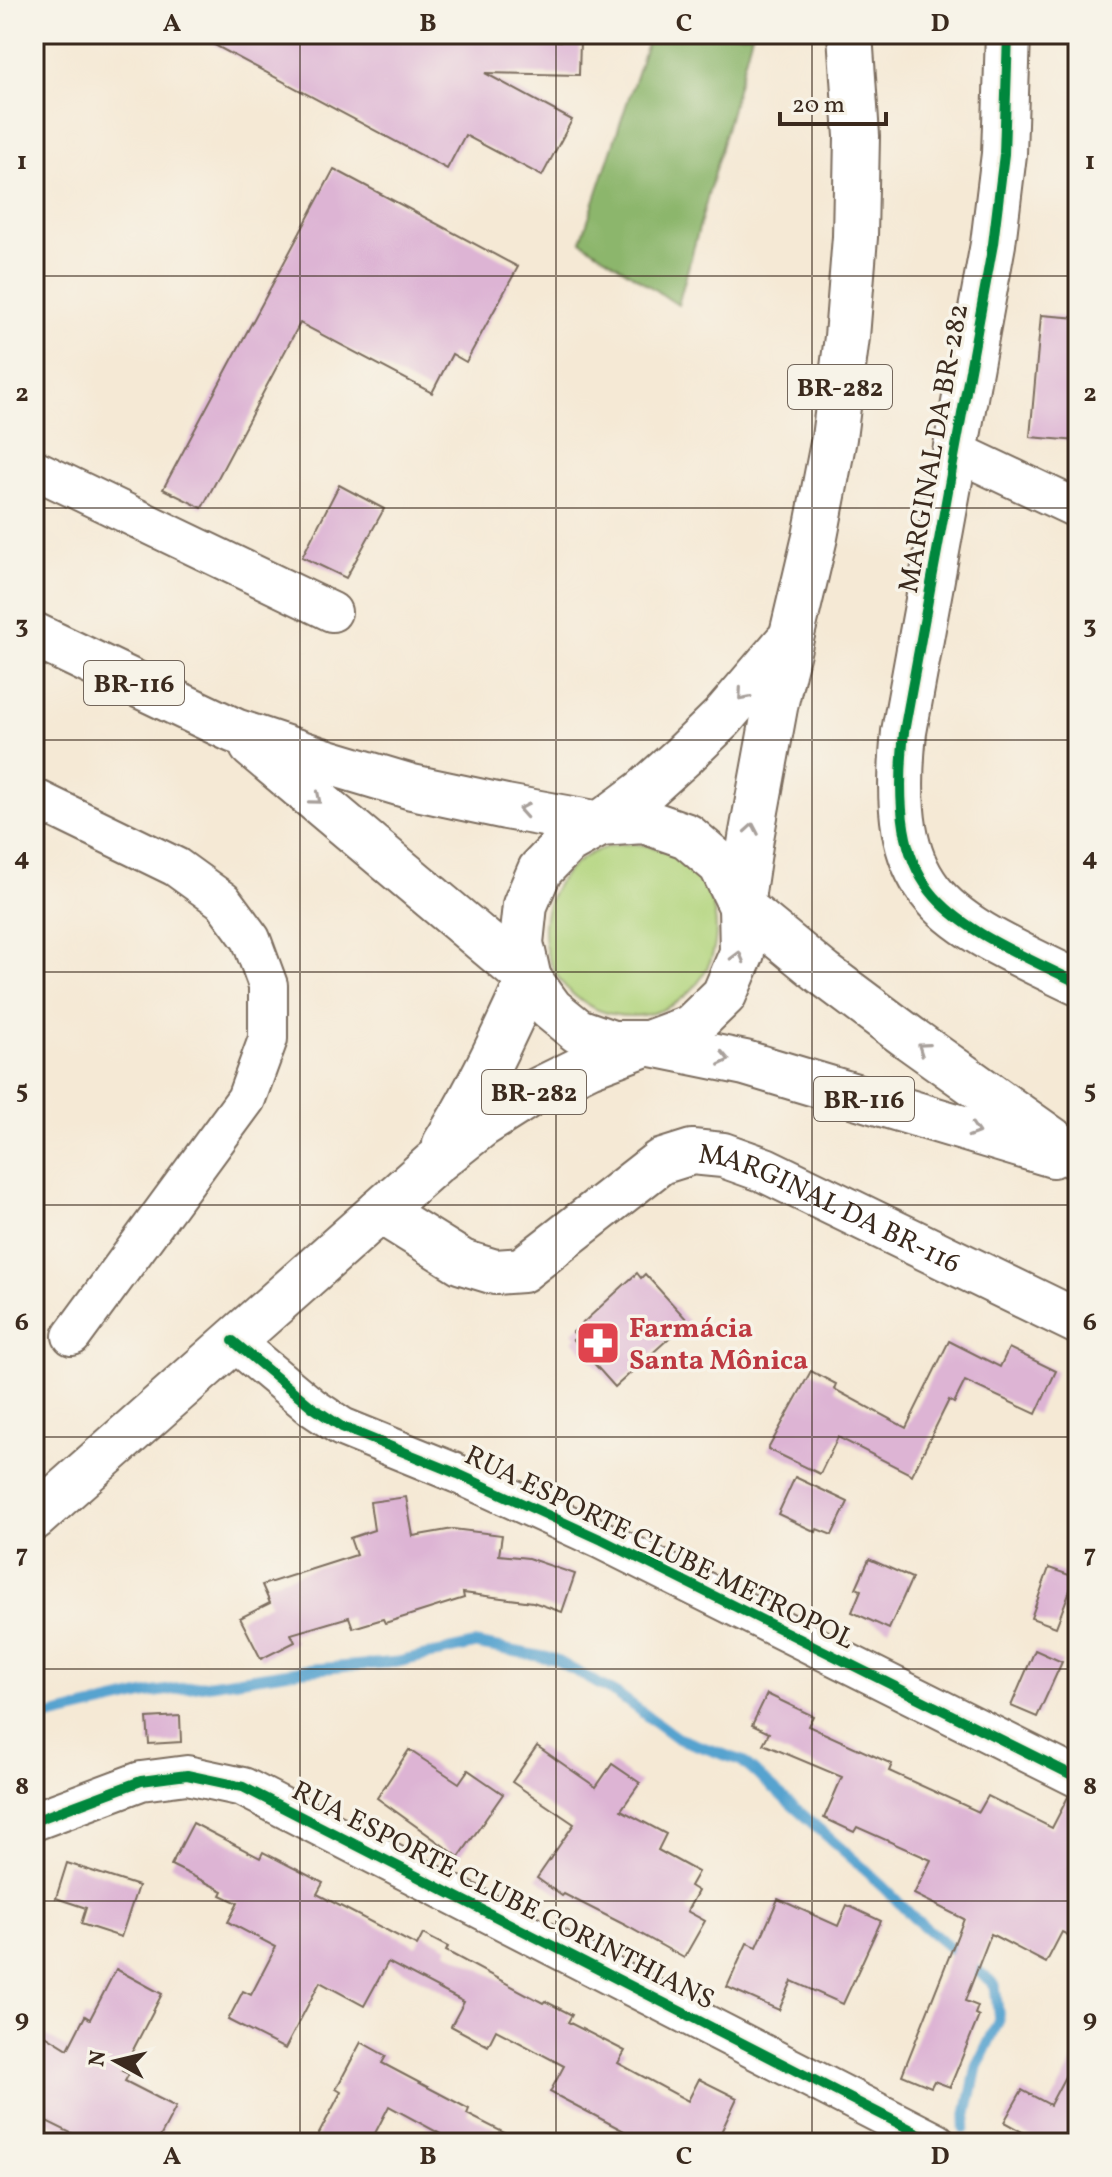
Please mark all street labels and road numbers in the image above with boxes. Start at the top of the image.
street label: MARGINAL DA BR-282 [890,301,979,596]
road number: BR-282 [788,365,892,409]
road number: BR-116 [84,661,184,705]
road number: BR-282 [482,1070,586,1114]
road number: BR-116 [814,1077,914,1121]
street label: MARGINAL DA BR-116 [696,1136,967,1284]
street label: RUA ESPORTE CLUBE METROPOL [457,1437,861,1660]
street label: RUA ESPORTE CLUBE CORINTHIANS [285,1772,721,2020]

